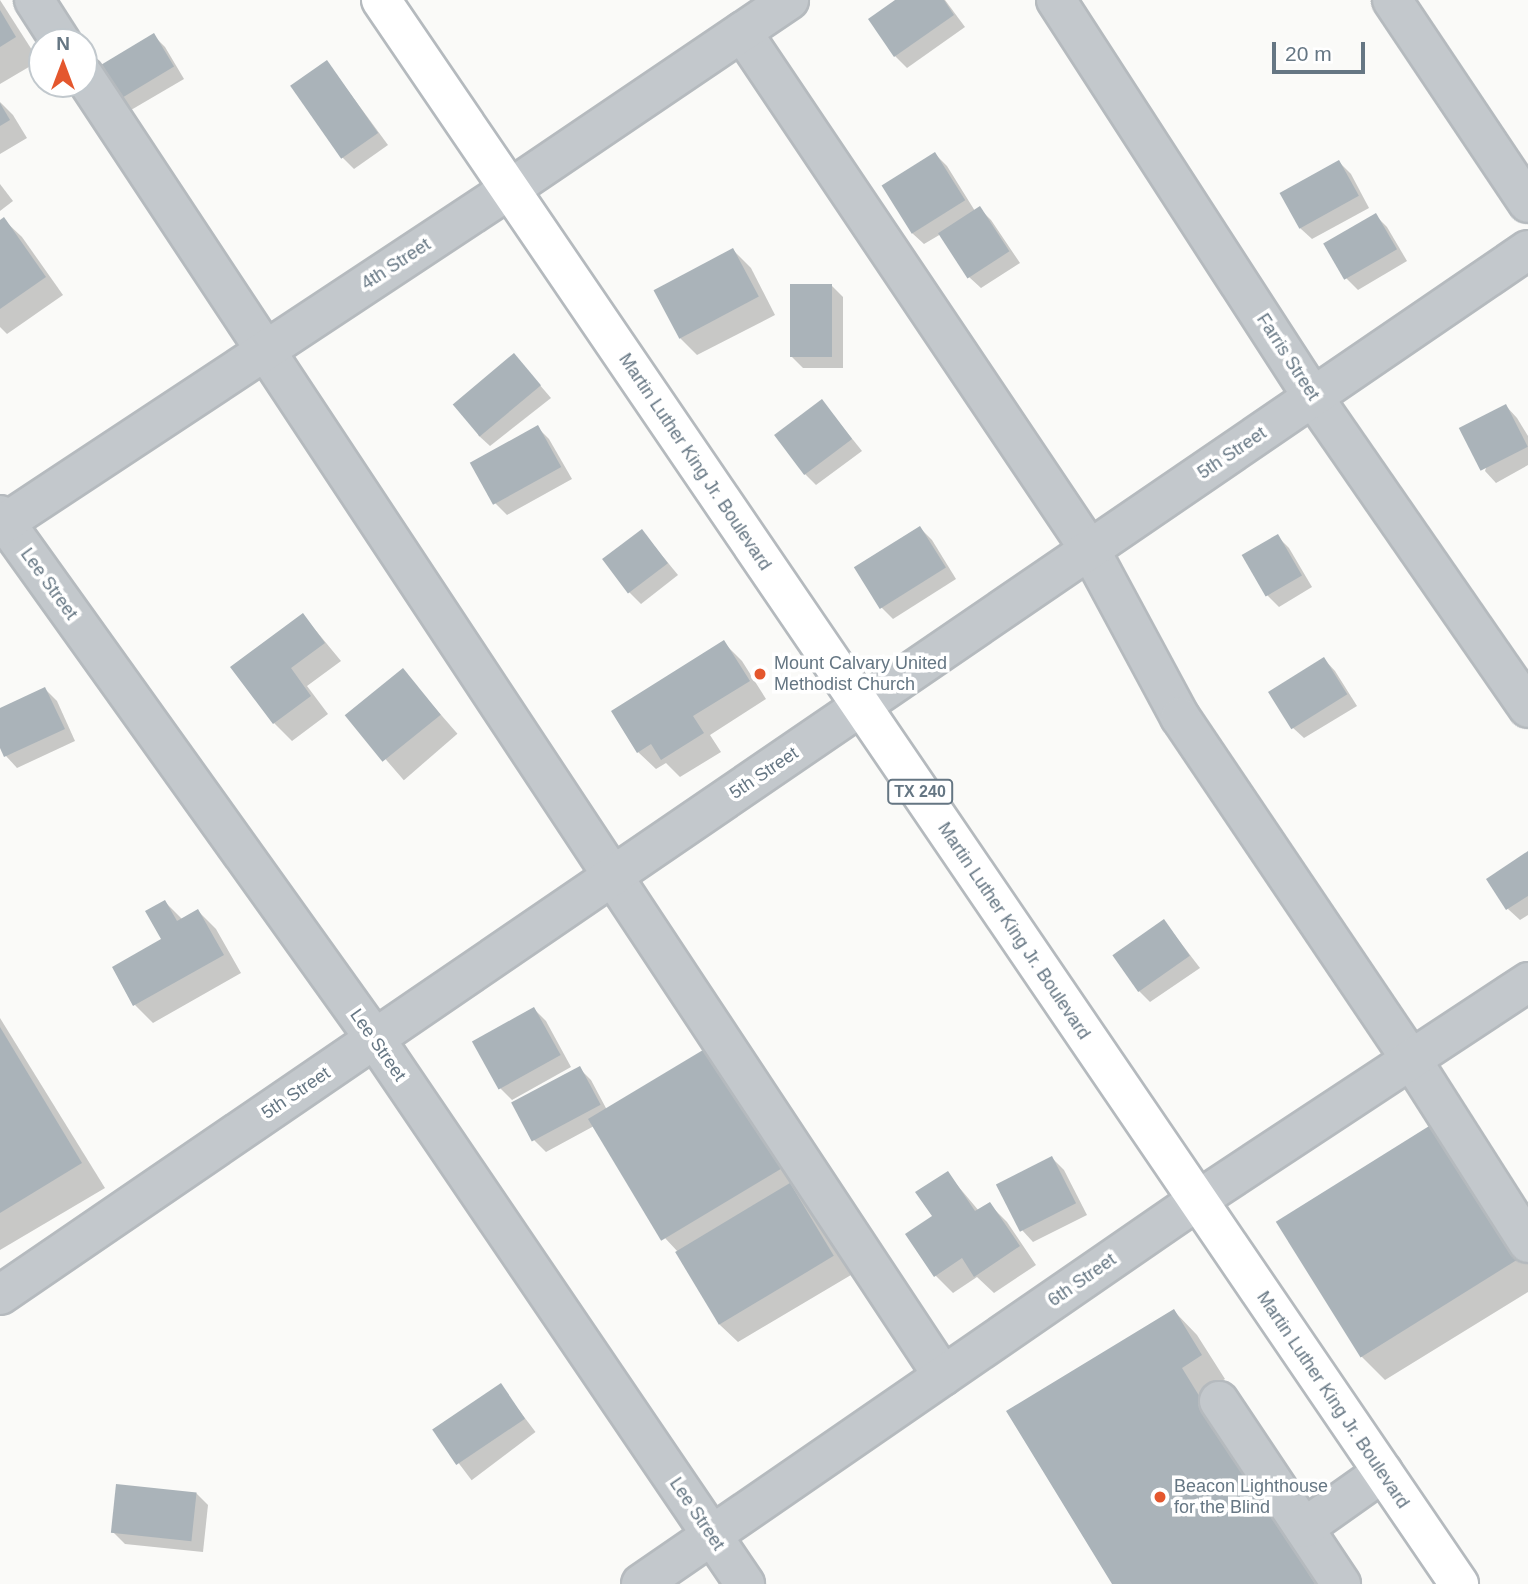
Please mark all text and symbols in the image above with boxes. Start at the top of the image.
north arrow [28,28,98,98]
scale bar [1276,28,1369,72]
text: N [56,33,70,54]
text: 20 m [1285,42,1332,65]
street label: 4th Street [357,234,435,294]
street label: Farris Street [1252,310,1324,404]
street label: Martin Luther King Jr. Boulevard [614,349,776,575]
street label: 5th Street [1194,422,1270,484]
street label: Lee Street [16,544,82,624]
place label: Mount Calvary United Methodist Church [774,653,947,696]
marker: Mount Calvary United Methodist Church [752,666,768,682]
street label: 5th Street [726,742,802,804]
road number: TX 240 [887,779,953,804]
street label: Martin Luther King Jr. Boulevard [933,818,1095,1044]
street label: Lee Street [345,1005,411,1085]
street label: 5th Street [258,1062,334,1124]
street label: 6th Street [1044,1249,1120,1311]
street label: Martin Luther King Jr. Boulevard [1252,1287,1414,1513]
street label: Lee Street [665,1474,729,1554]
place label: Beacon Lighthouse for the Blind [1174,1476,1328,1518]
marker: Beacon Lighthouse for the Blind [1152,1489,1168,1505]

